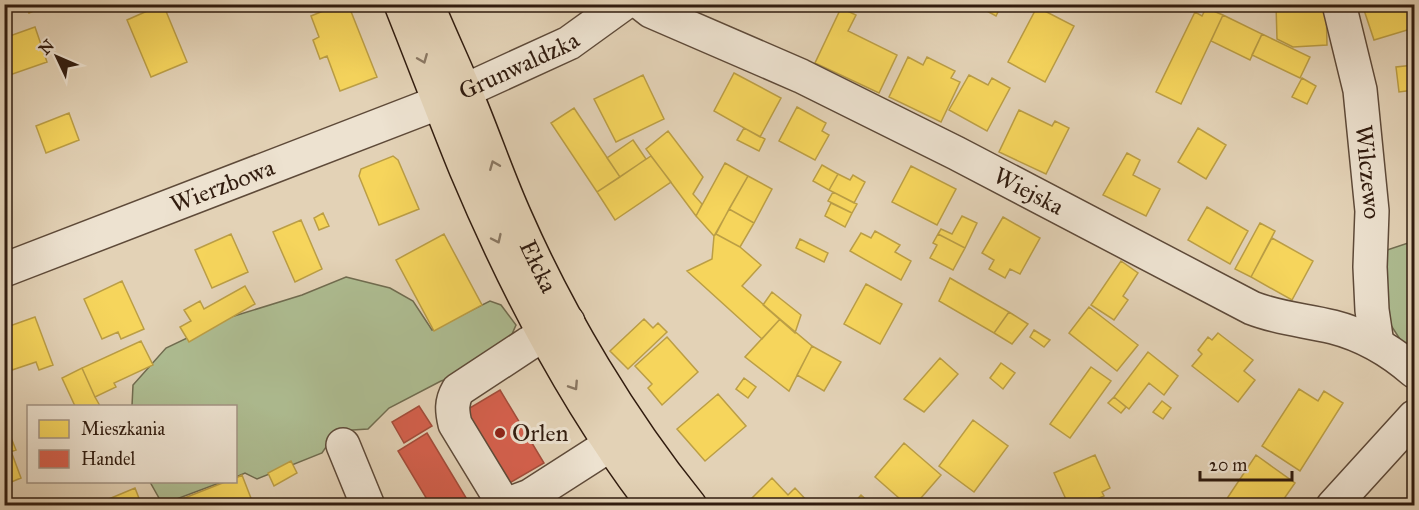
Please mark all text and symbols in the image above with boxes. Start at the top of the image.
street label: Grunwaldzka [454,25,586,106]
north arrow [27,27,87,87]
text: N [35,35,58,58]
one-way arrow [416,52,428,63]
street label: Wilczewo [1349,123,1387,220]
street label: Wierzbowa [166,152,279,219]
one-way arrow [489,160,501,171]
street label: Wiejska [988,160,1070,222]
one-way arrow [490,232,502,243]
street label: Ełcka [513,235,564,299]
one-way arrow [566,379,577,390]
legend [27,405,237,483]
text: Mieszkania [81,418,165,440]
place label: Orlen [512,418,569,448]
marker: Orlen [493,426,507,440]
scale bar [1200,444,1292,482]
text: Handel [81,448,135,470]
text: 20 m [1209,454,1247,476]

